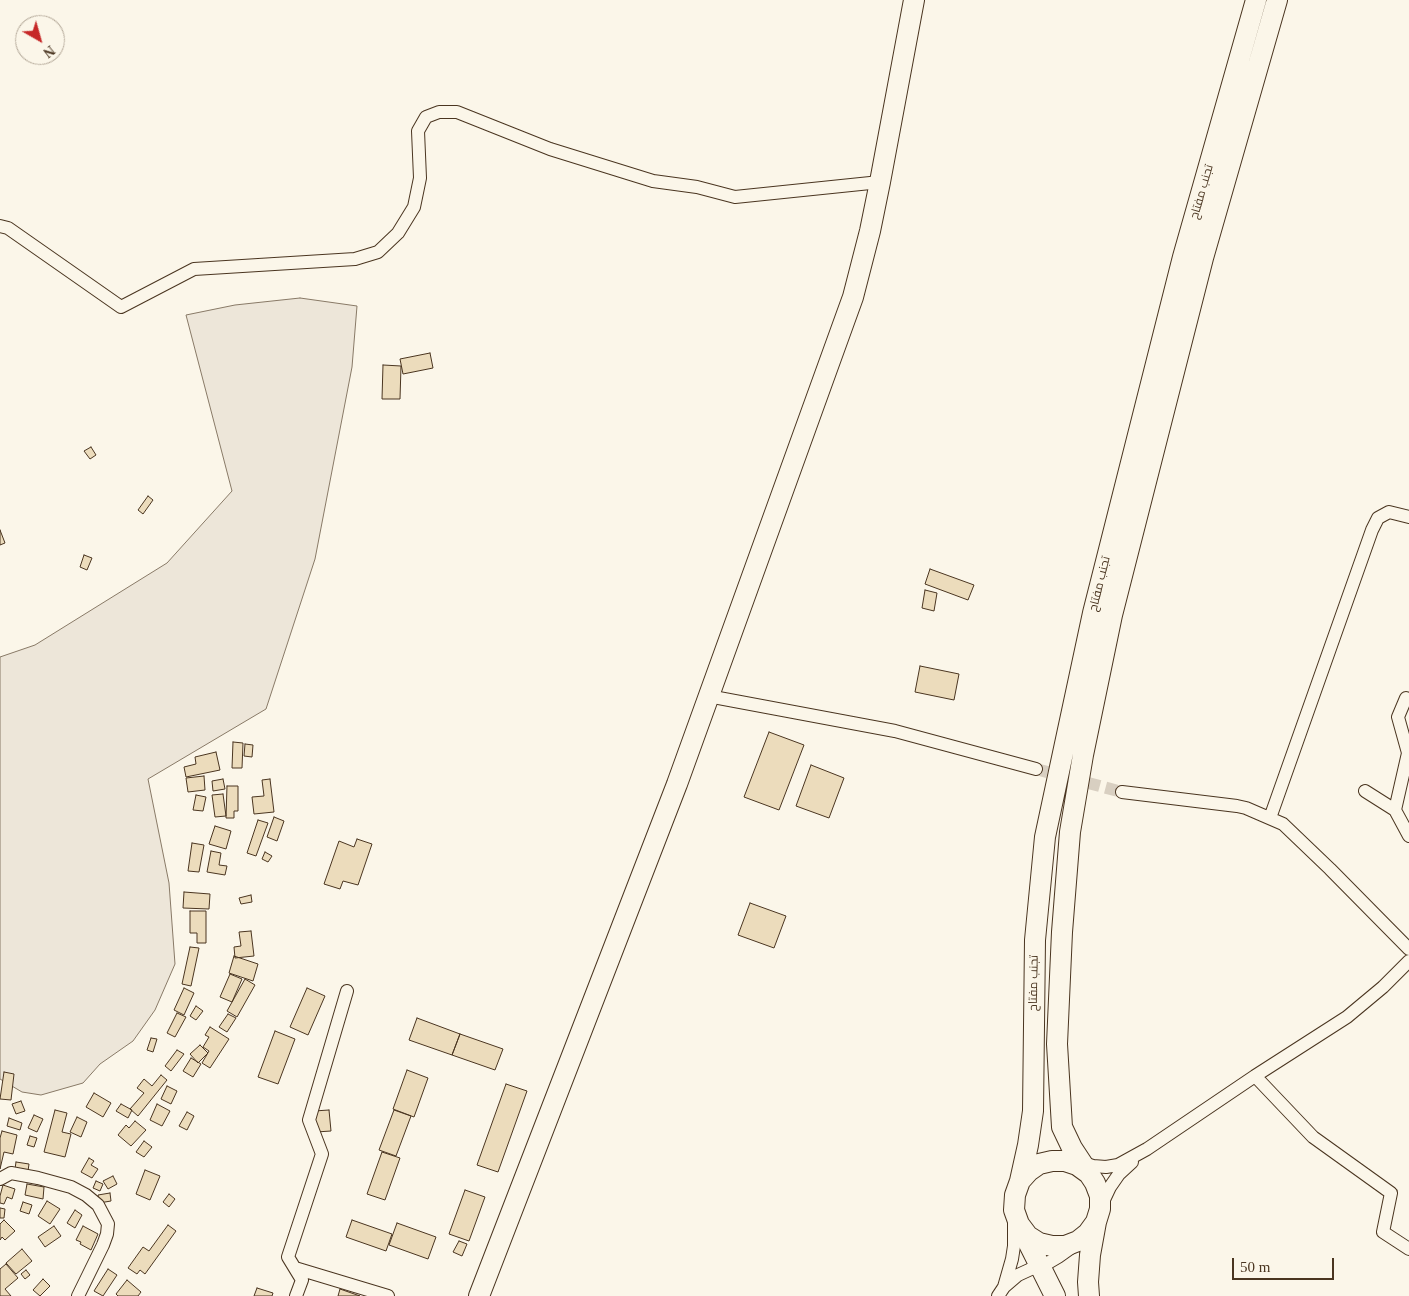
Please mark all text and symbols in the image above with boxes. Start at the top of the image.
north arrow [15,15,65,65]
text: N [40,42,58,60]
street label: تجنب مفتاح [1187,163,1217,221]
street label: تجنب مفتاح [1086,555,1114,613]
street label: تجنب مفتاح [1026,955,1042,1011]
scale bar [1234,1248,1336,1280]
text: 50 m [1240,1259,1270,1275]

